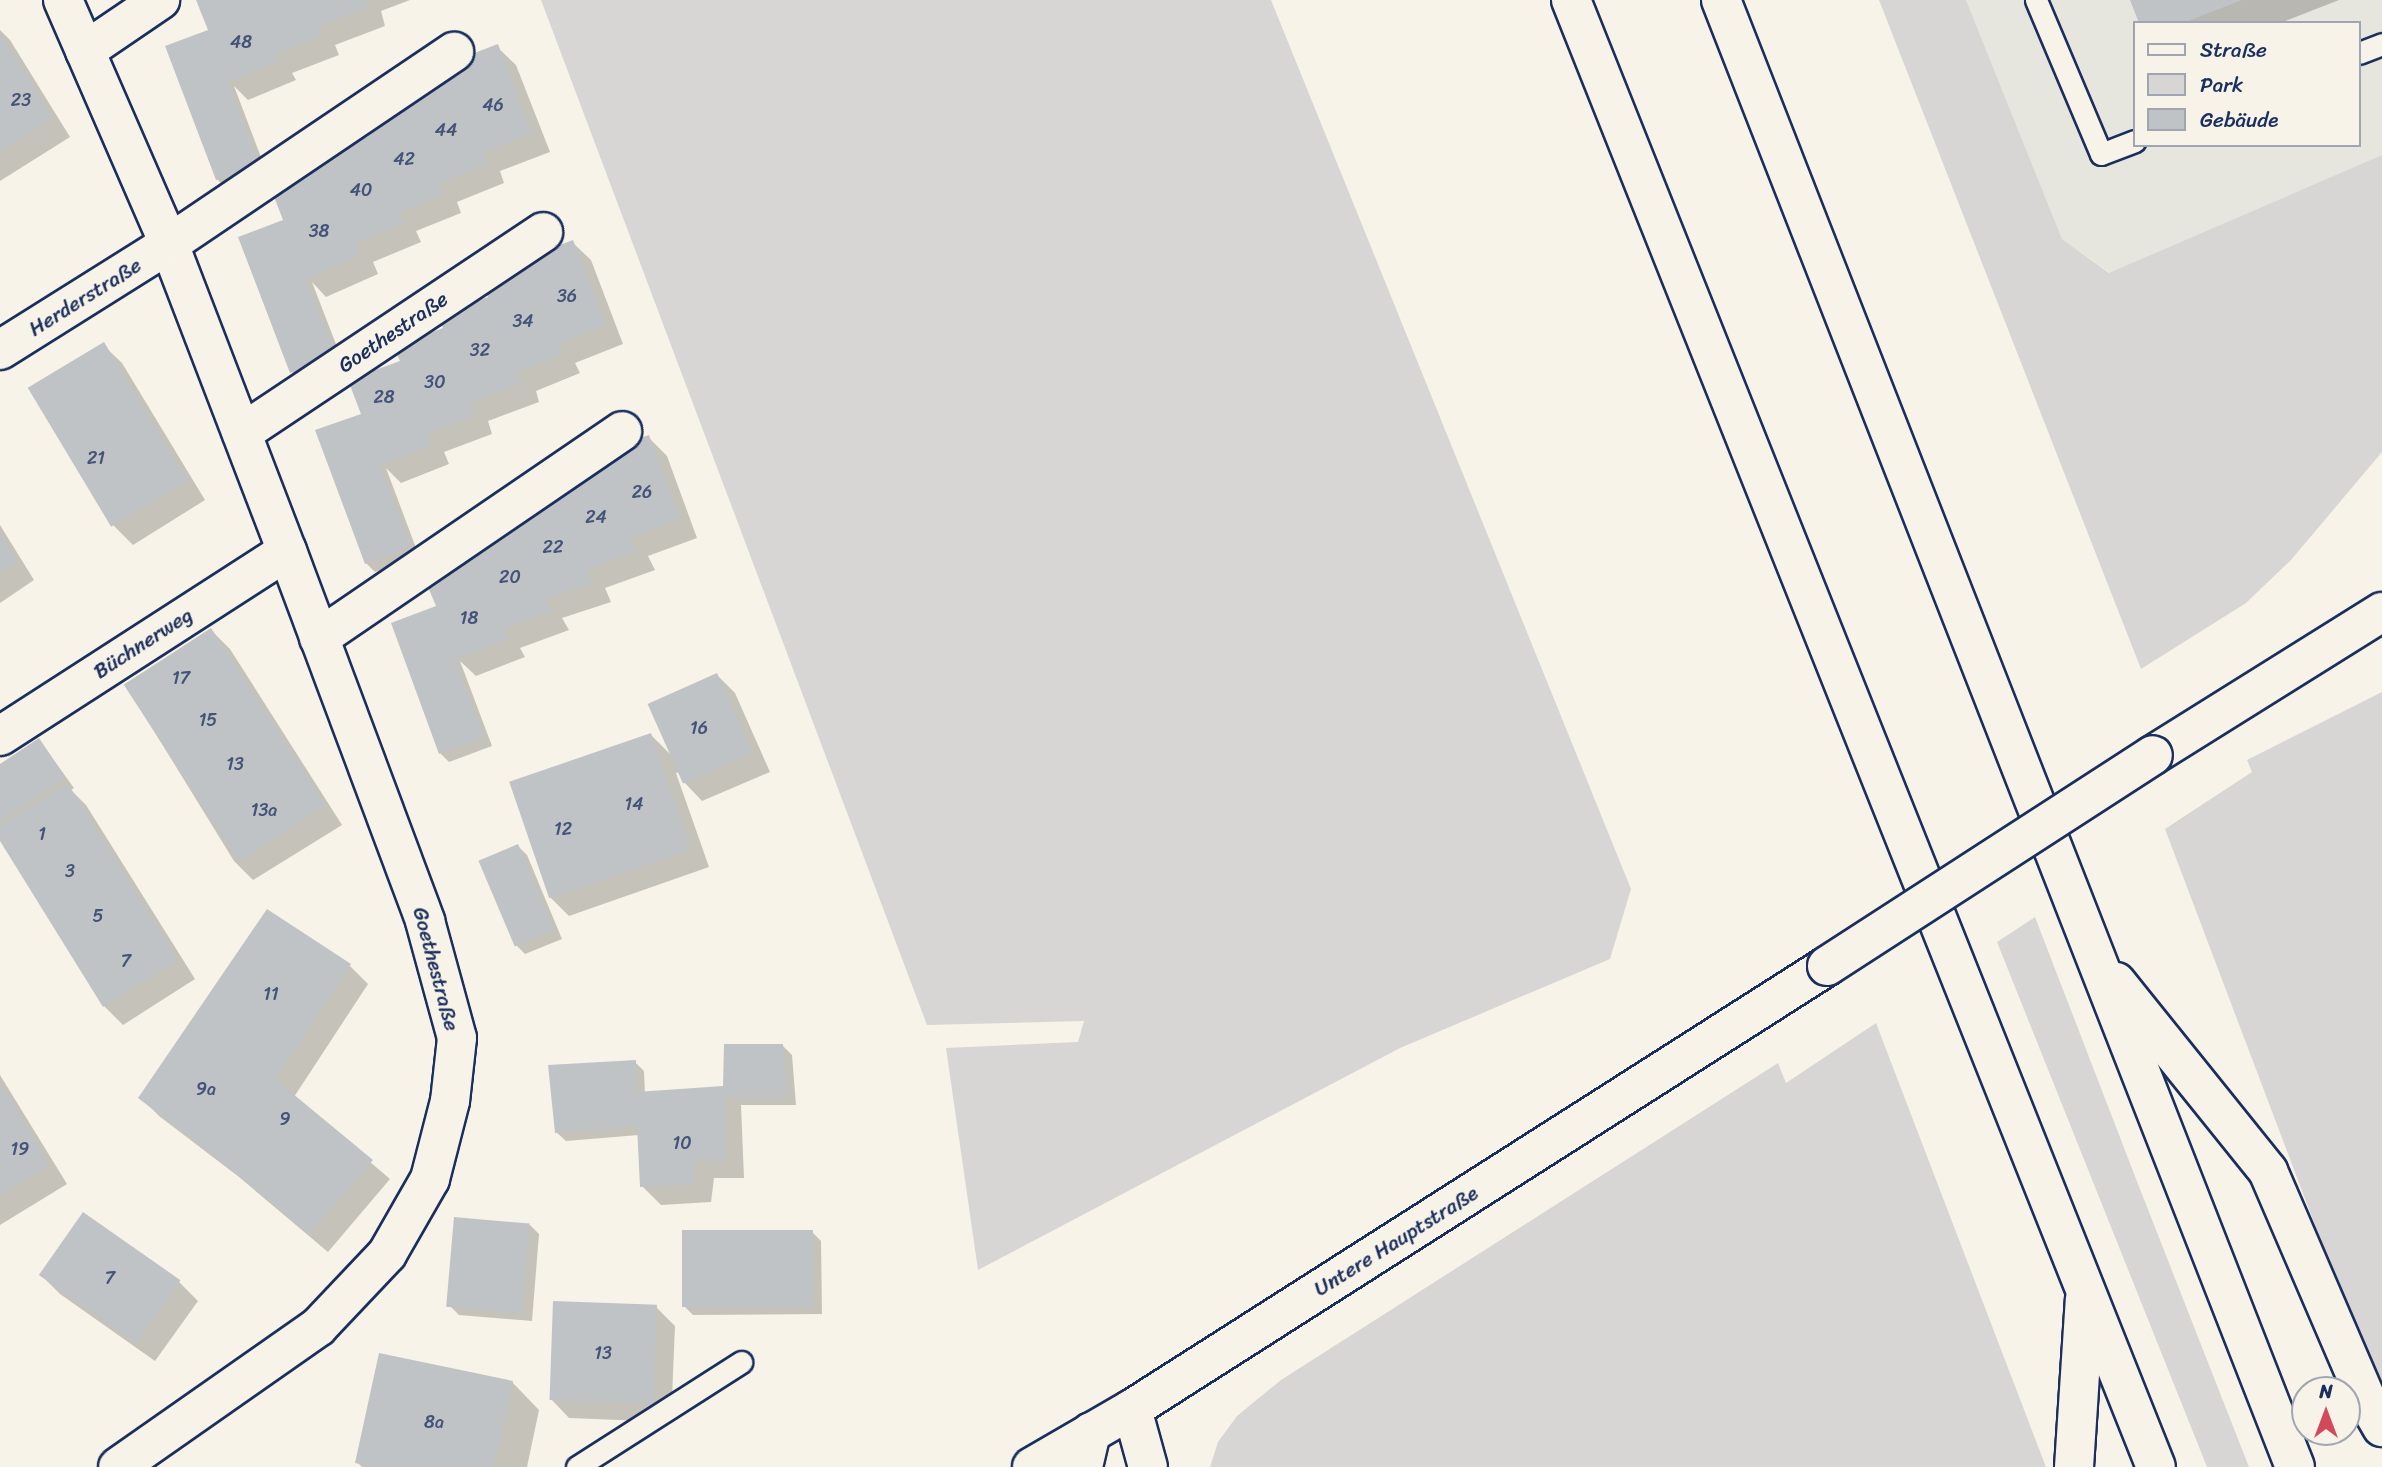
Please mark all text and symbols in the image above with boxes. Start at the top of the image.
legend [2134,21,2361,147]
house number: 48 [230,31,252,53]
text: Straße [2200,31,2267,69]
text: Park [2200,66,2243,104]
house number: 23 [11,89,31,111]
house number: 46 [482,94,504,116]
text: Gebäude [2200,101,2278,139]
house number: 44 [435,119,457,141]
house number: 42 [393,148,415,170]
house number: 40 [350,179,372,201]
house number: 38 [309,220,329,242]
street label: Herderstraße [24,252,146,342]
house number: 36 [557,285,577,307]
street label: Goethestraße [333,286,453,378]
house number: 34 [512,310,534,332]
house number: 32 [470,339,490,361]
house number: 30 [424,371,446,393]
house number: 28 [373,386,395,408]
house number: 21 [87,447,105,469]
house number: 26 [632,481,652,503]
house number: 24 [585,506,607,528]
house number: 22 [543,536,563,558]
house number: 20 [499,566,521,588]
street label: Büchnerweg [89,602,197,684]
house number: 18 [460,607,478,629]
house number: 17 [172,667,190,689]
house number: 15 [199,709,217,731]
house number: 16 [690,717,708,739]
house number: 13 [226,753,244,775]
house number: 14 [625,793,643,815]
house number: 13a [251,799,277,821]
house number: 12 [554,818,572,840]
house number: 1 [38,823,46,845]
house number: 3 [65,860,75,882]
street label: Goethestraße [407,904,465,1034]
house number: 5 [93,905,103,927]
house number: 7 [121,950,131,972]
house number: 11 [263,983,279,1005]
house number: 9a [196,1078,216,1100]
house number: 9 [279,1108,291,1130]
house number: 10 [672,1132,692,1154]
house number: 19 [11,1138,29,1160]
street label: Untere Hauptstraße [1309,1180,1483,1302]
house number: 7 [105,1267,115,1289]
house number: 13 [594,1342,612,1364]
text: N [2319,1375,2333,1408]
north arrow [2291,1376,2361,1446]
house number: 8a [424,1411,444,1433]

